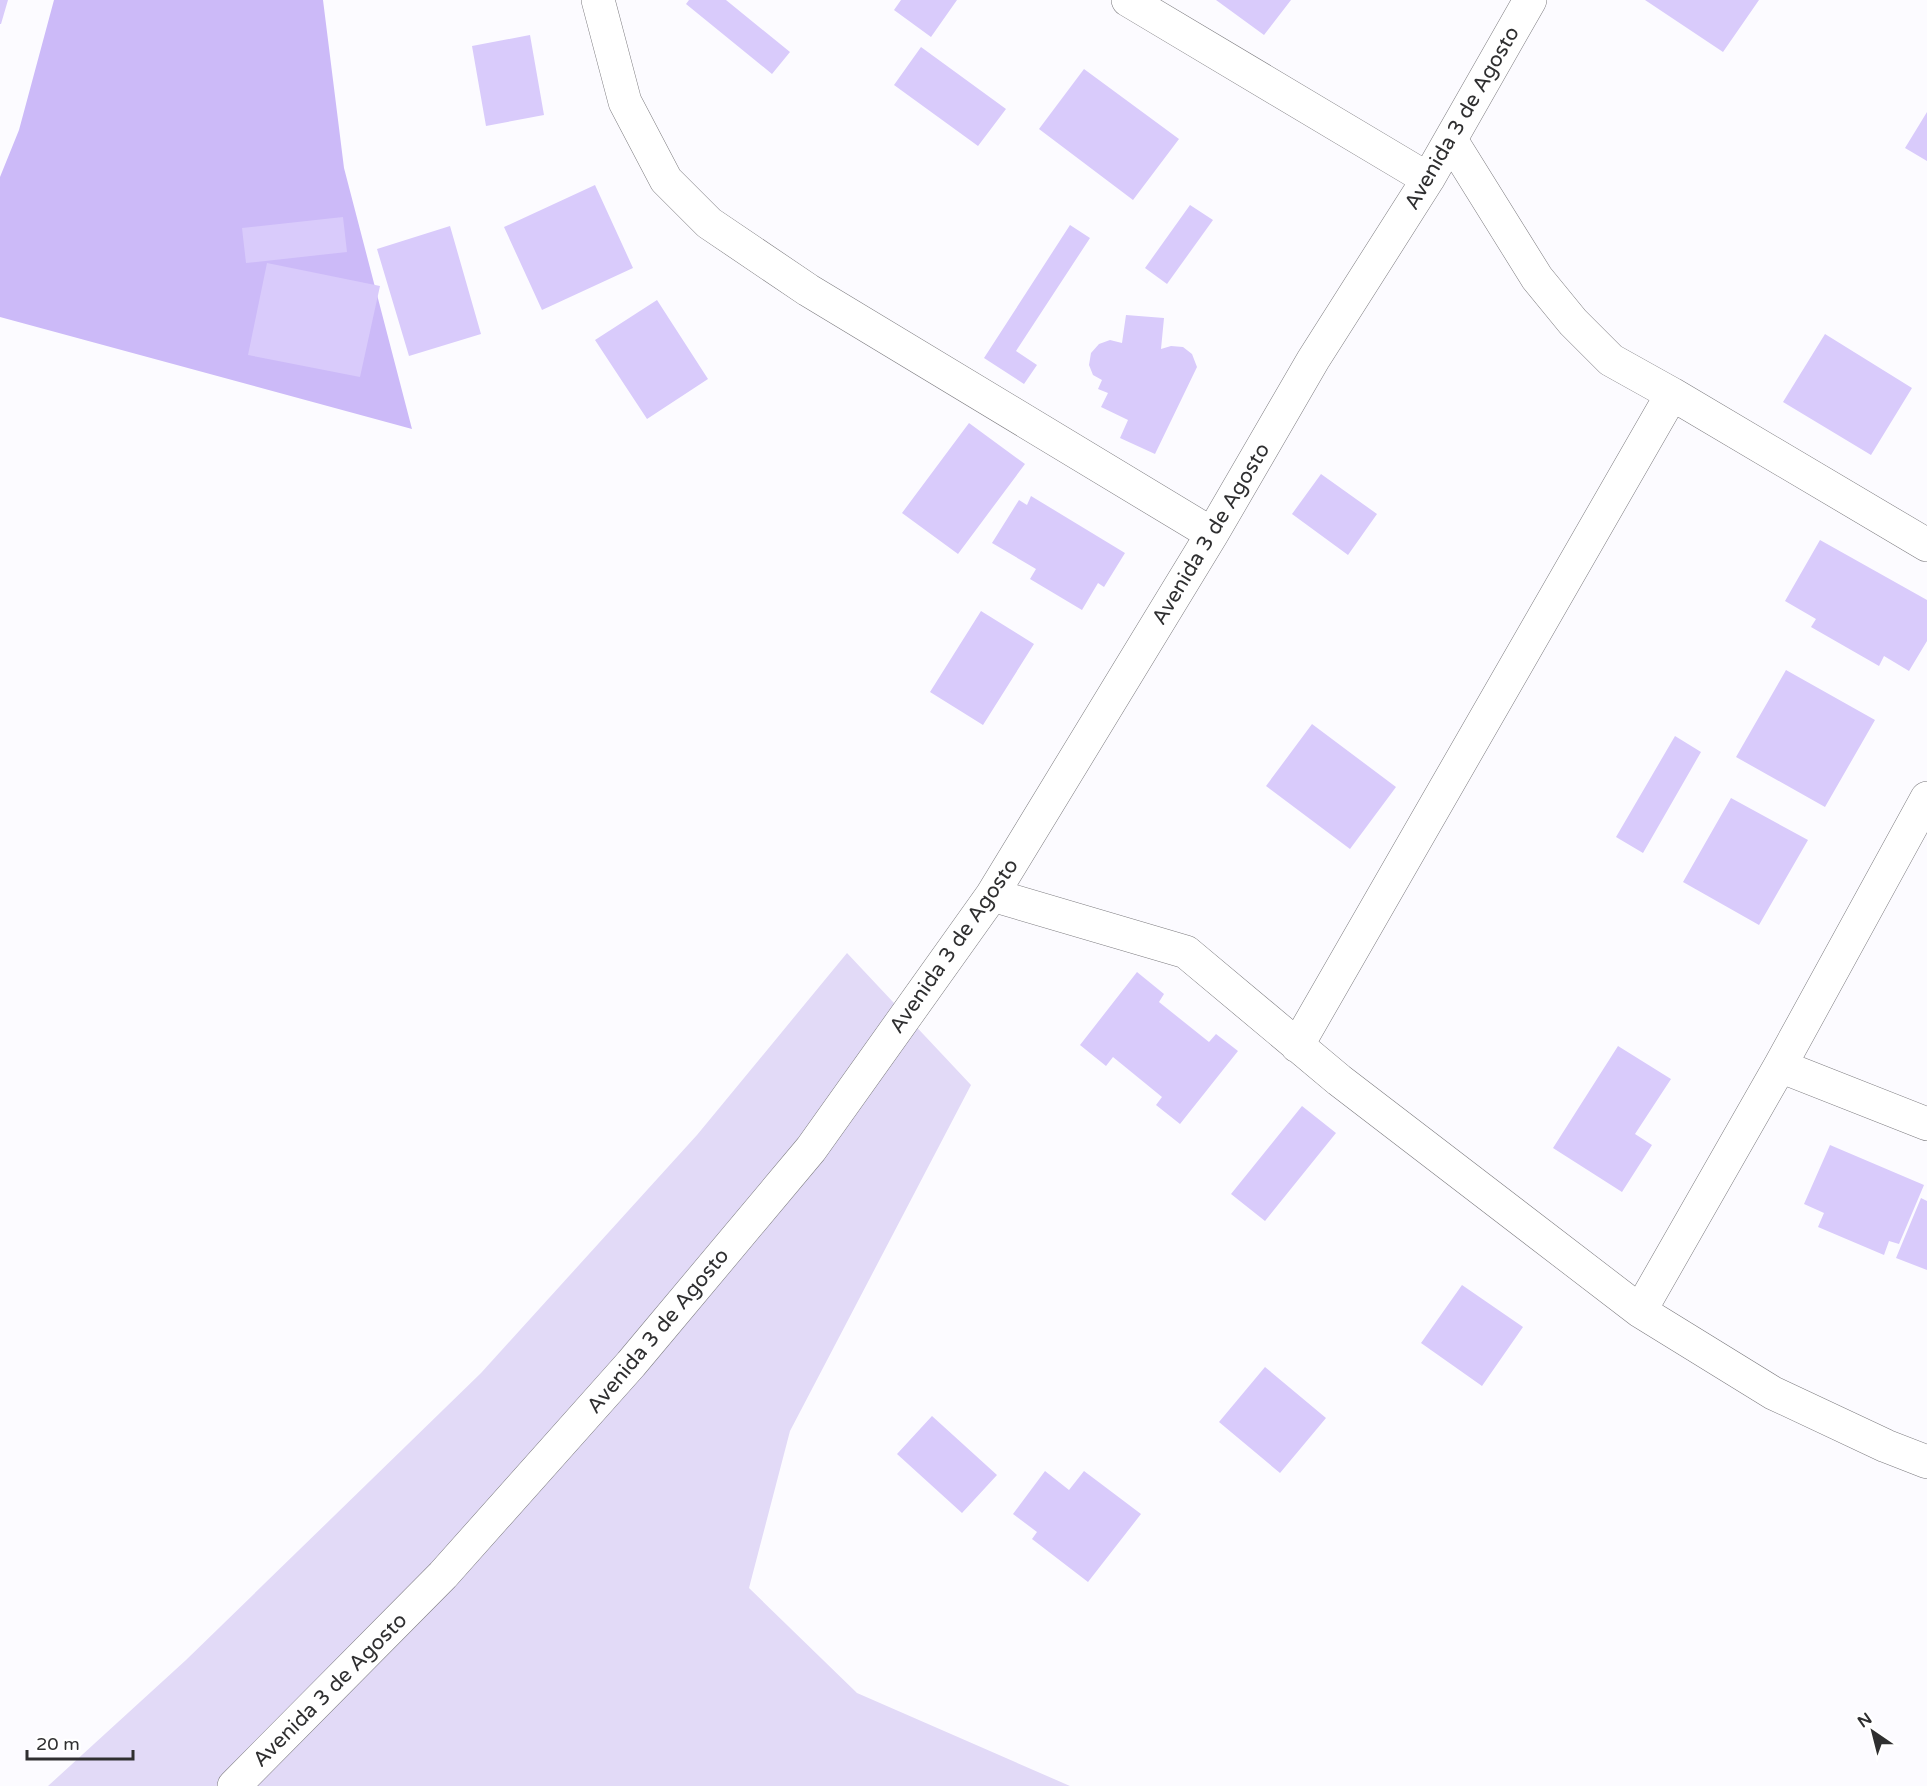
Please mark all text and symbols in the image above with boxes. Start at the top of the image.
street label: Avenida 3 de Agosto [1399,22,1525,214]
street label: Avenida 3 de Agosto [1147,439,1275,629]
street label: Avenida 3 de Agosto [884,854,1024,1038]
street label: Avenida 3 de Agosto [582,1243,734,1419]
street label: Avenida 3 de Agosto [248,1608,412,1772]
north arrow [1843,1702,1903,1762]
text: N [1854,1709,1876,1732]
scale bar [27,1723,134,1761]
text: 20 m [36,1733,80,1755]

